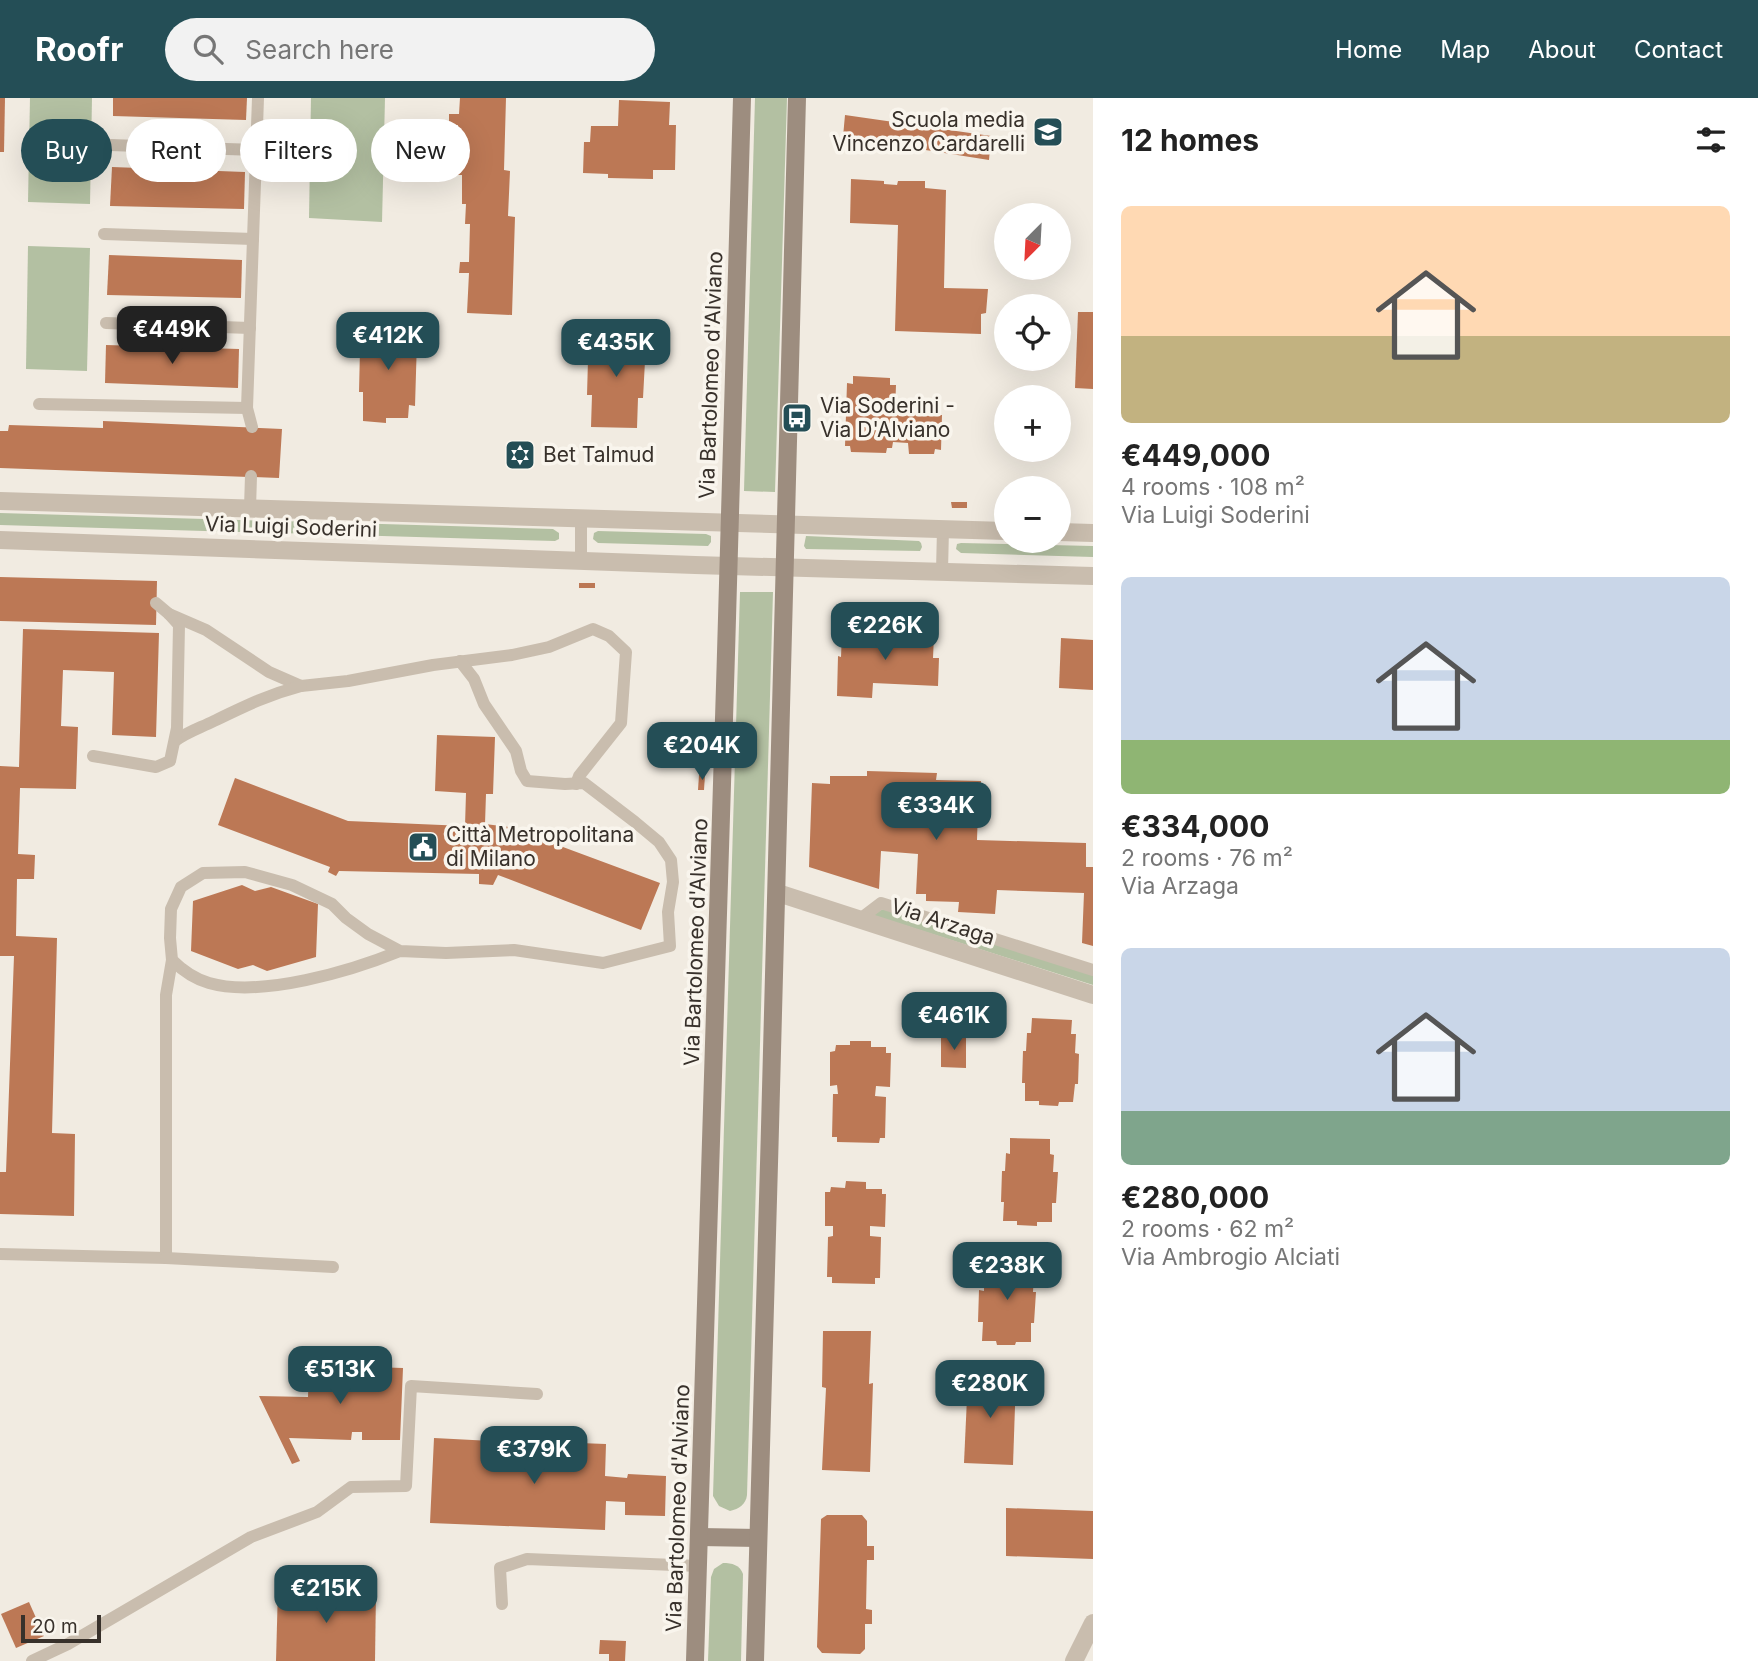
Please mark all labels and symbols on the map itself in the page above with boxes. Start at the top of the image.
place label: Scuola media Vincenzo Cardarelli [832,107,1025,156]
school or university icon: Scuola media Vincenzo Cardarelli [1031,115,1065,149]
north arrow [994,203,1071,280]
street label: Via Bartolomeo d'Alviano [694,251,727,499]
pin: €449K [123,306,221,366]
pin: €412K [339,313,437,372]
pin: €435K [567,320,665,379]
place label: Via Soderini - Via D'Alviano [820,393,955,442]
bus stop icon: Via Soderini - Via D'Alviano [780,401,814,435]
synagogue icon: Bet Talmud [503,438,537,472]
place label: Bet Talmud [543,442,654,467]
street label: Via Luigi Soderini [204,511,378,542]
pin: €226K [836,602,934,662]
pin: €204K [653,722,751,782]
pin: €334K [887,782,985,842]
street label: Via Bartolomeo d'Alviano [679,818,712,1066]
place label: Città Metropolitana di Milano [446,822,634,871]
public building icon: Città Metropolitana di Milano [406,830,440,864]
street label: Via Arzaga [888,893,998,950]
pin: €461K [905,992,1003,1052]
pin: €238K [958,1242,1056,1302]
pin: €513K [291,1346,389,1406]
pin: €280K [941,1360,1039,1420]
street label: Via Bartolomeo d'Alviano [661,1384,694,1632]
pin: €379K [485,1426,583,1486]
pin: €215K [277,1566,375,1625]
scale bar [21,1612,102,1644]

